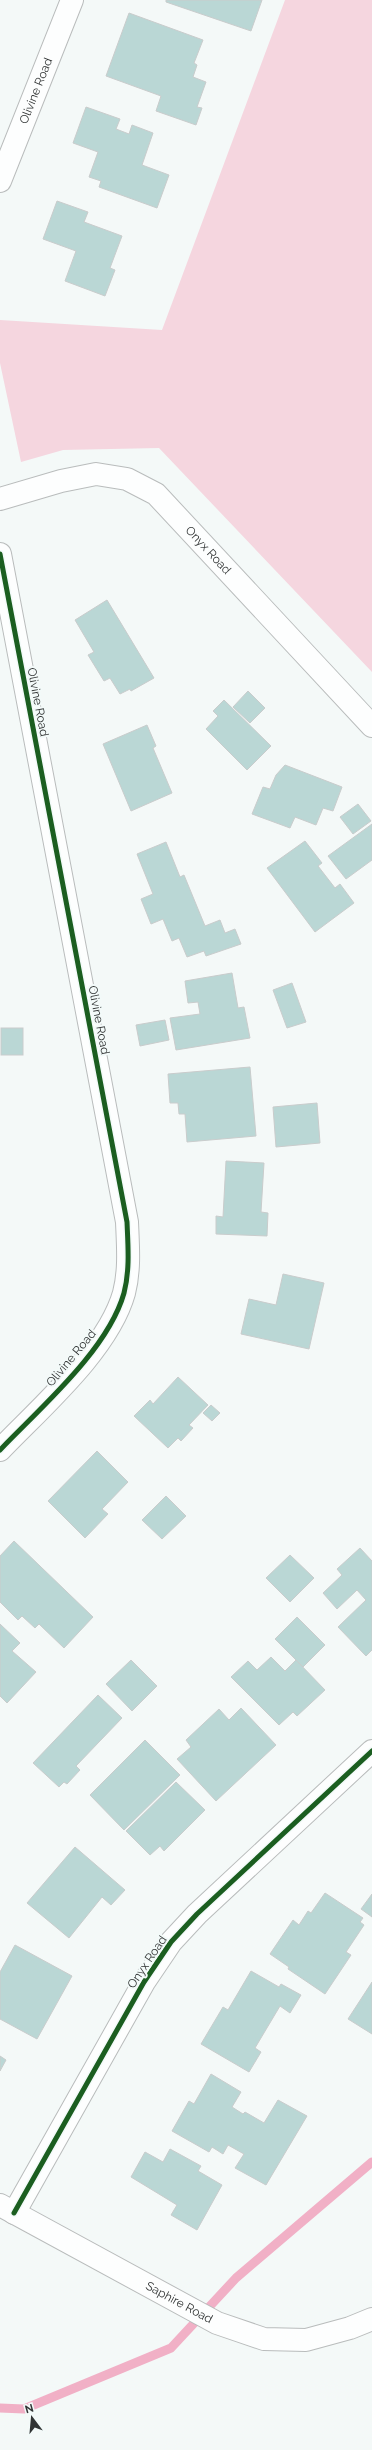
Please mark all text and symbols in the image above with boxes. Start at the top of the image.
street label: Olivine Road [16,56,55,126]
street label: Onyx Road [183,523,234,577]
street label: Olivine Road [24,666,52,738]
street label: Olivine Road [85,984,113,1056]
street label: Olivine Road [43,1327,99,1389]
street label: Onyx Road [124,1933,170,1991]
street label: Saphire Road [143,2279,215,2326]
north arrow [12,2398,52,2438]
text: N [24,2401,35,2416]

